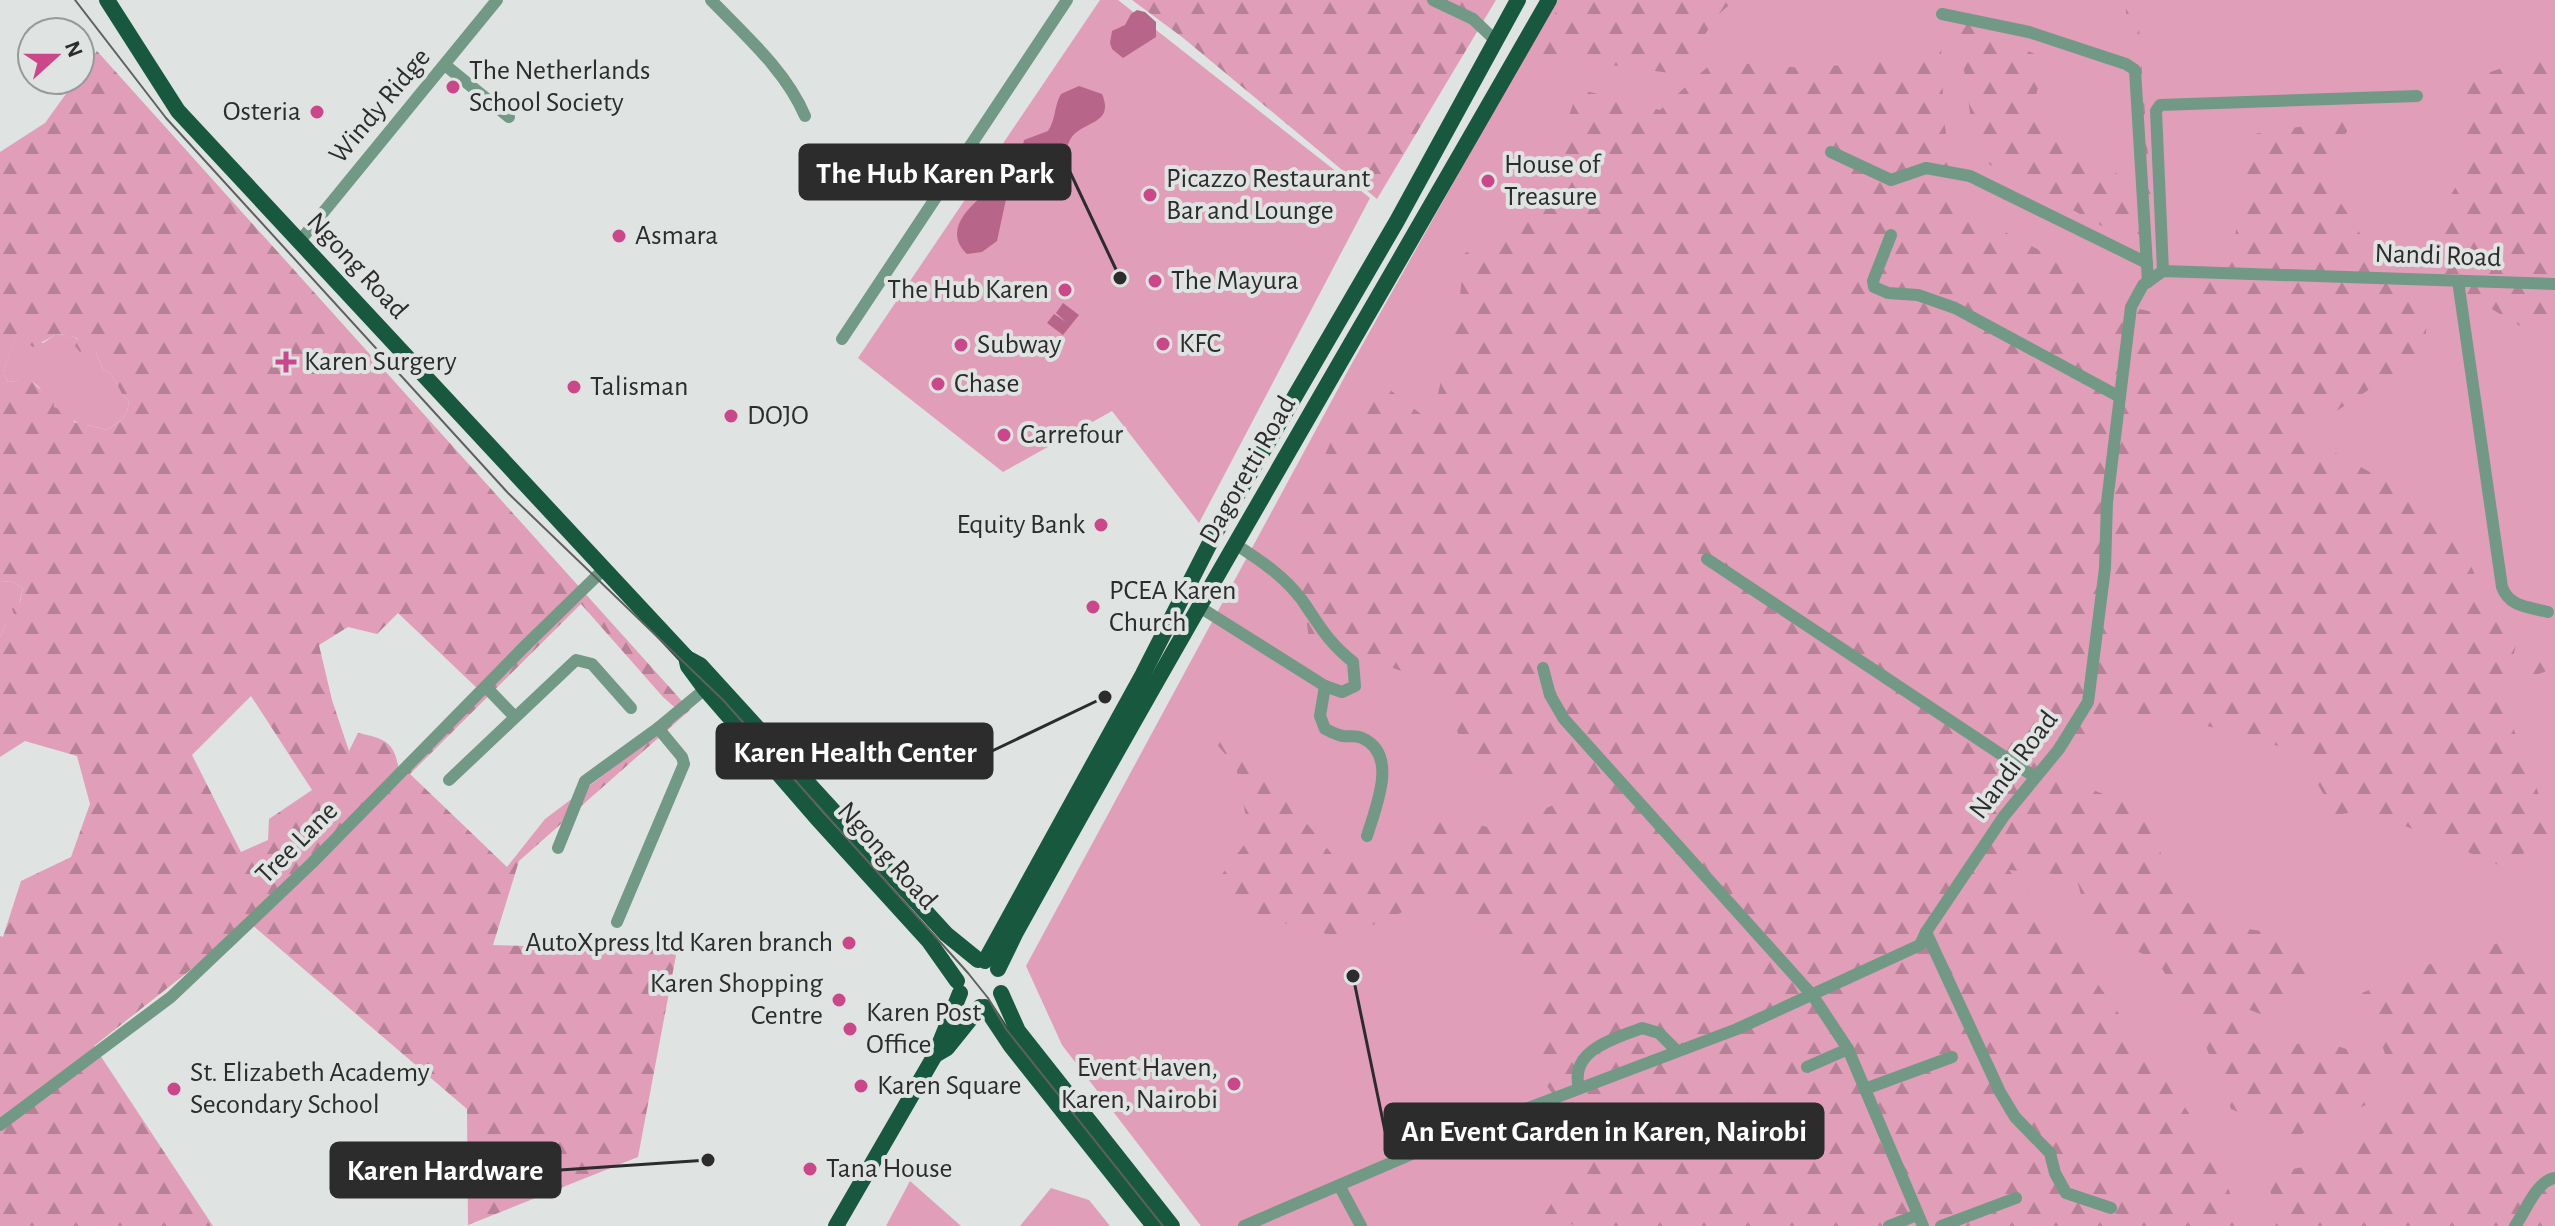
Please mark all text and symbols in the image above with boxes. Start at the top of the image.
north arrow [16,16,96,96]
text: N [61,38,87,60]
street label: Windy Ridge [324,43,436,169]
place label: The Netherlands School Society [469,57,650,117]
marker: The Netherlands School Society [444,78,462,96]
place label: Osteria [223,98,301,126]
marker: Osteria [308,103,326,121]
callout: The Hub Karen Park [800,145,1070,199]
place label: House of Treasure [1504,151,1602,211]
text: The Hub Karen Park [816,159,1054,189]
place label: Picazzo Restaurant Bar and Lounge [1166,165,1370,225]
marker: House of Treasure [1479,172,1497,190]
marker: Picazzo Restaurant Bar and Lounge [1141,186,1159,204]
street label: Ngong Road [301,207,413,325]
place label: Asmara [635,222,718,250]
marker: Asmara [610,227,628,245]
street label: Nandi Road [2374,240,2502,272]
place label: The Mayura [1171,267,1299,295]
marker: The Mayura [1146,272,1164,290]
place label: The Hub Karen [887,276,1049,304]
marker: The Hub Karen [1056,281,1074,299]
place label: KFC [1179,330,1221,358]
place label: Subway [977,331,1061,359]
marker: KFC [1154,335,1172,353]
marker: Subway [952,336,970,354]
place label: Karen Surgery [304,348,457,376]
marker: Karen Surgery [275,351,297,373]
place label: Chase [954,370,1019,398]
place label: Talisman [590,373,688,401]
marker: Chase [929,375,947,393]
marker: Talisman [565,378,583,396]
street label: Dagoretti Road [1195,392,1301,548]
place label: DOJO [747,402,809,430]
marker: DOJO [722,407,740,425]
place label: Carrefour [1020,421,1123,449]
marker: Carrefour [995,426,1013,444]
place label: Equity Bank [956,511,1085,539]
marker: Equity Bank [1092,516,1110,534]
place label: PCEA Karen Church [1109,577,1237,637]
marker: PCEA Karen Church [1084,598,1102,616]
street label: Nandi Road [1965,706,2063,824]
callout: Karen Health Center [717,724,992,778]
text: Karen Health Center [733,738,977,768]
street label: Tree Lane [251,797,343,889]
street label: Ngong Road [832,797,942,915]
place label: AutoXpress ltd Karen branch [525,929,833,957]
marker: AutoXpress ltd Karen branch [840,934,858,952]
place label: Karen Shopping Centre [650,970,823,1030]
marker: Karen Shopping Centre [830,991,848,1009]
place label: Karen Post Office [866,999,981,1059]
marker: Karen Post Office [841,1020,859,1038]
place label: Event Haven, Karen, Nairobi [1061,1054,1218,1114]
place label: St. Elizabeth Academy Secondary School [190,1059,430,1119]
place label: Karen Square [877,1072,1021,1100]
marker: Event Haven, Karen, Nairobi [1225,1075,1243,1093]
marker: Karen Square [852,1077,870,1095]
marker: St. Elizabeth Academy Secondary School [165,1080,183,1098]
callout: An Event Garden in Karen, Nairobi [1385,1104,1823,1158]
text: An Event Garden in Karen, Nairobi [1401,1117,1807,1147]
callout: Karen Hardware [331,1143,560,1197]
place label: Tana House [826,1155,952,1183]
text: Karen Hardware [347,1156,543,1186]
marker: Tana House [801,1160,819,1178]

